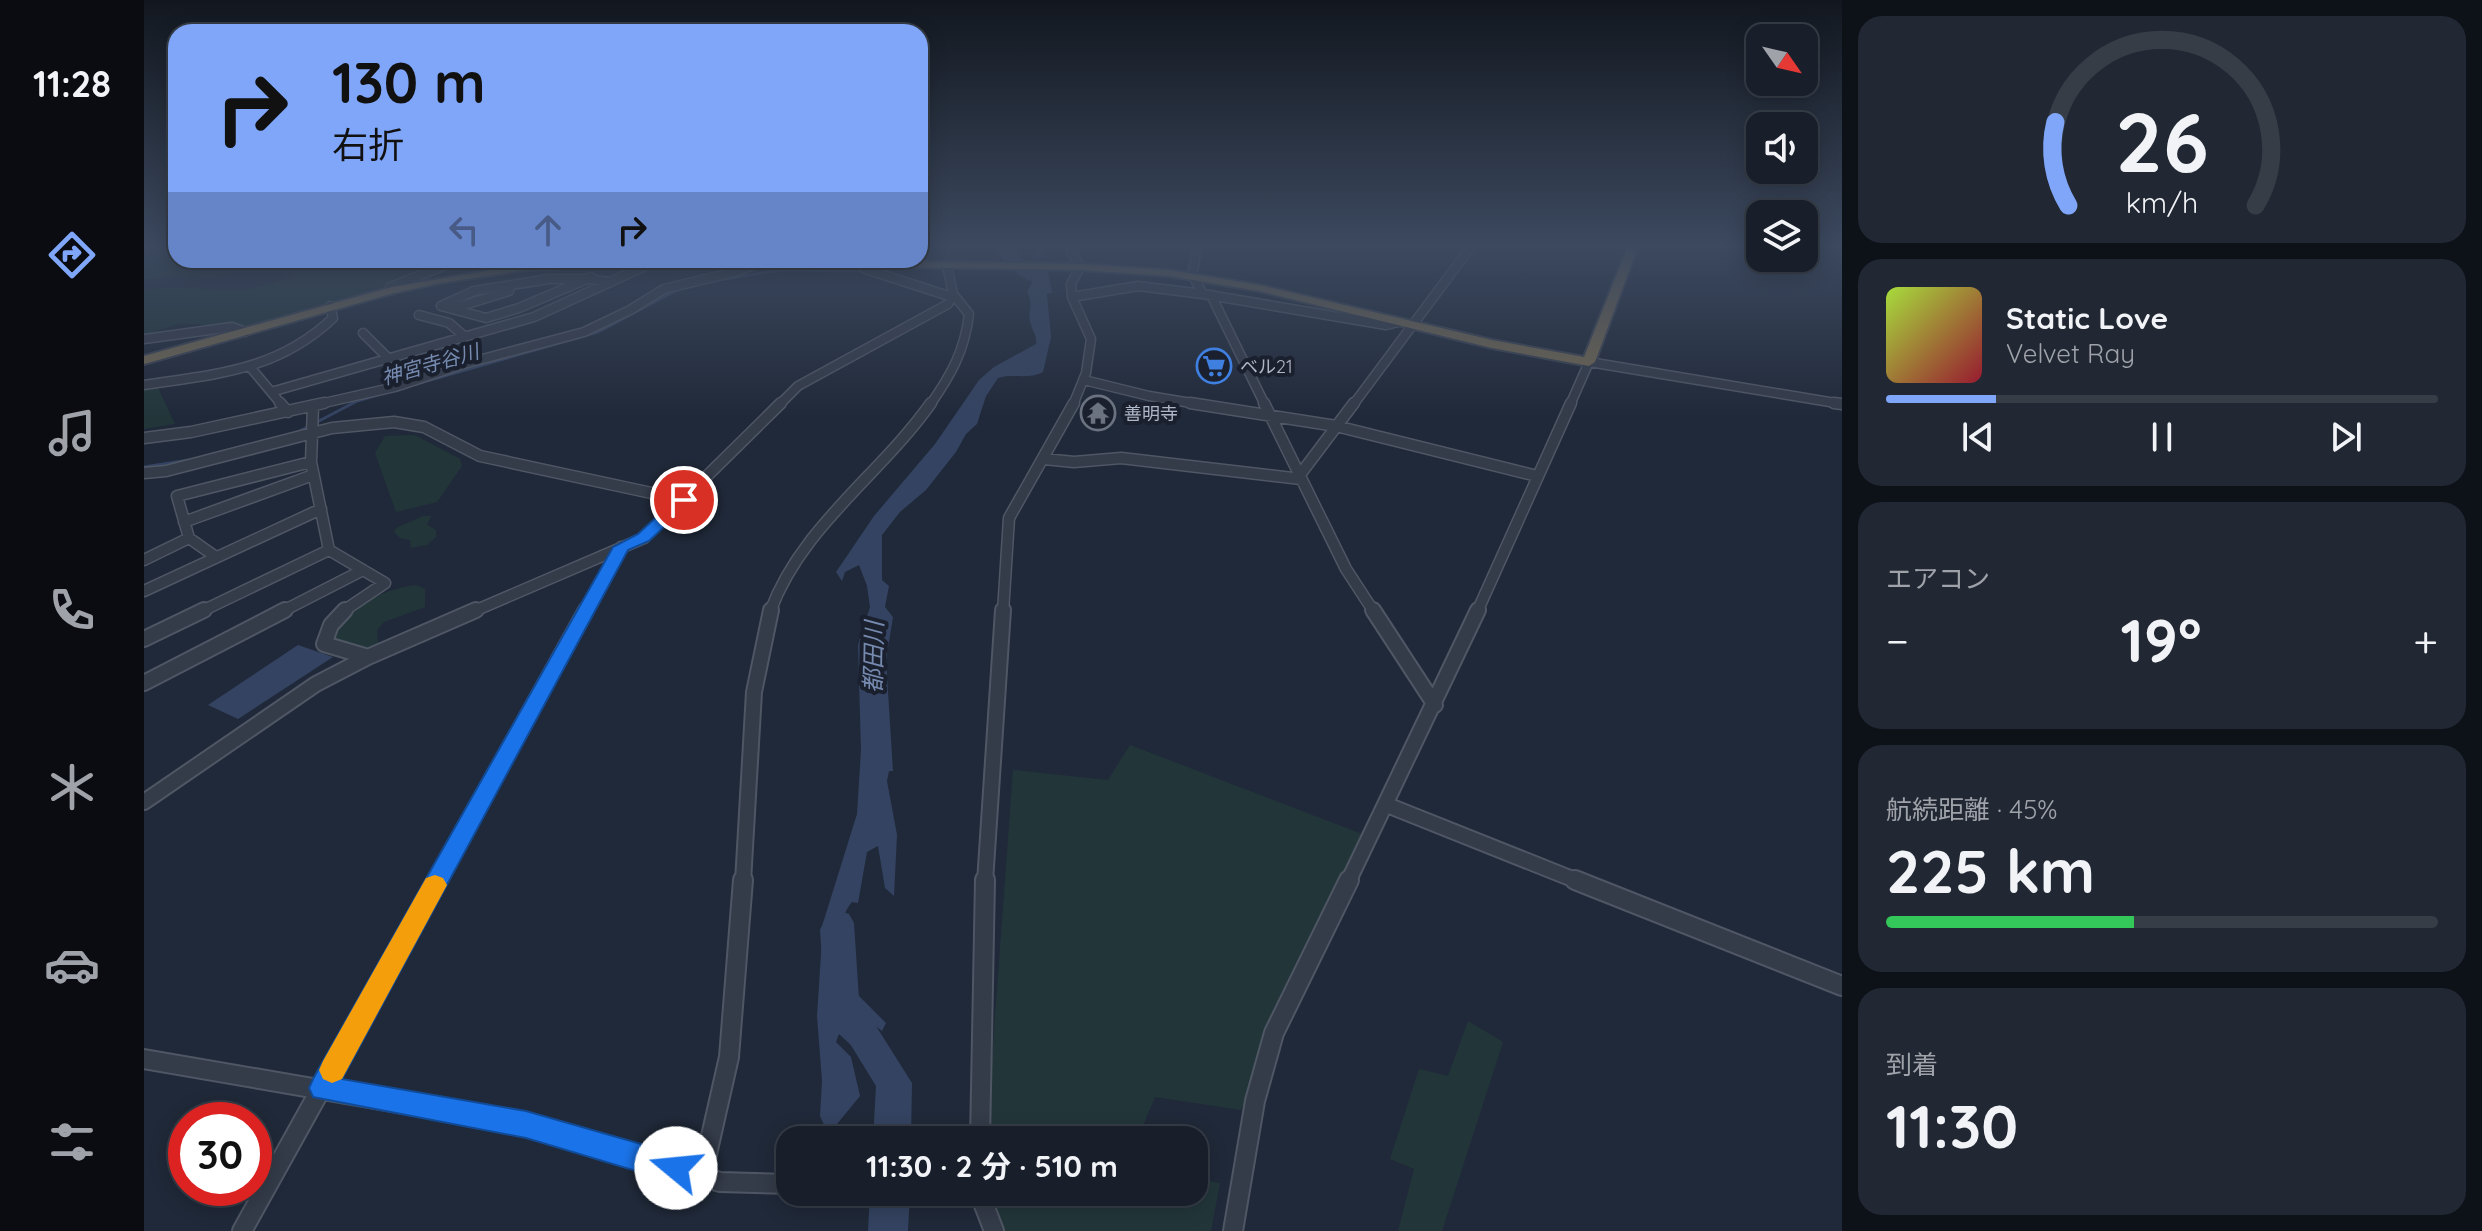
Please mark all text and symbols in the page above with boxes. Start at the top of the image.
north arrow [1746,24,1818,96]
map controls [1746,24,1818,272]
text: 130 m [332,47,486,117]
icon: right [200,56,304,160]
text: 11:28 [33,61,111,106]
text: 26 [2115,88,2209,192]
button: sound [1746,112,1818,184]
text: 右折 [332,122,404,167]
text: km/h [2126,184,2198,220]
button: layers [1746,200,1818,272]
icon: left [442,208,486,252]
icon: ahead [526,208,570,252]
icon: right [610,208,654,252]
icon: directions [44,227,100,283]
text: Static Love [2006,299,2168,337]
text: Velvet Ray [2006,337,2135,370]
water label: 神宮寺谷川 [378,338,483,390]
supermarket icon: ベル21 [1195,347,1233,385]
place label: ベル21 [1240,355,1293,378]
temple icon: 善明寺 [1079,394,1117,432]
place label: 善明寺 [1124,402,1178,425]
icon: music [44,405,100,461]
icon: previous [1956,415,2000,459]
icon: pause [2140,415,2184,459]
icon: next [2324,415,2368,459]
pin [650,466,718,534]
icon: arrive [662,478,706,522]
text: エアコン [1886,562,1990,595]
icon: phone [44,582,100,638]
text: 19° [2121,602,2202,677]
text: − [1886,613,1909,668]
text: + [2413,613,2438,668]
water label: 都田川 [857,618,889,693]
icon: climate [44,759,100,815]
text: 航続距離 · 45% [1886,793,2058,826]
text: 225 km [1886,833,2095,908]
icon: car [44,937,100,993]
text: 到着 [1886,1048,1938,1081]
text: 11:30 [1886,1088,2018,1163]
speed limit sign: 30 [168,1102,272,1206]
icon: filters [44,1114,100,1170]
position arrow [634,1126,718,1210]
text: 11:30 · 2 分 · 510 m [866,1147,1118,1185]

